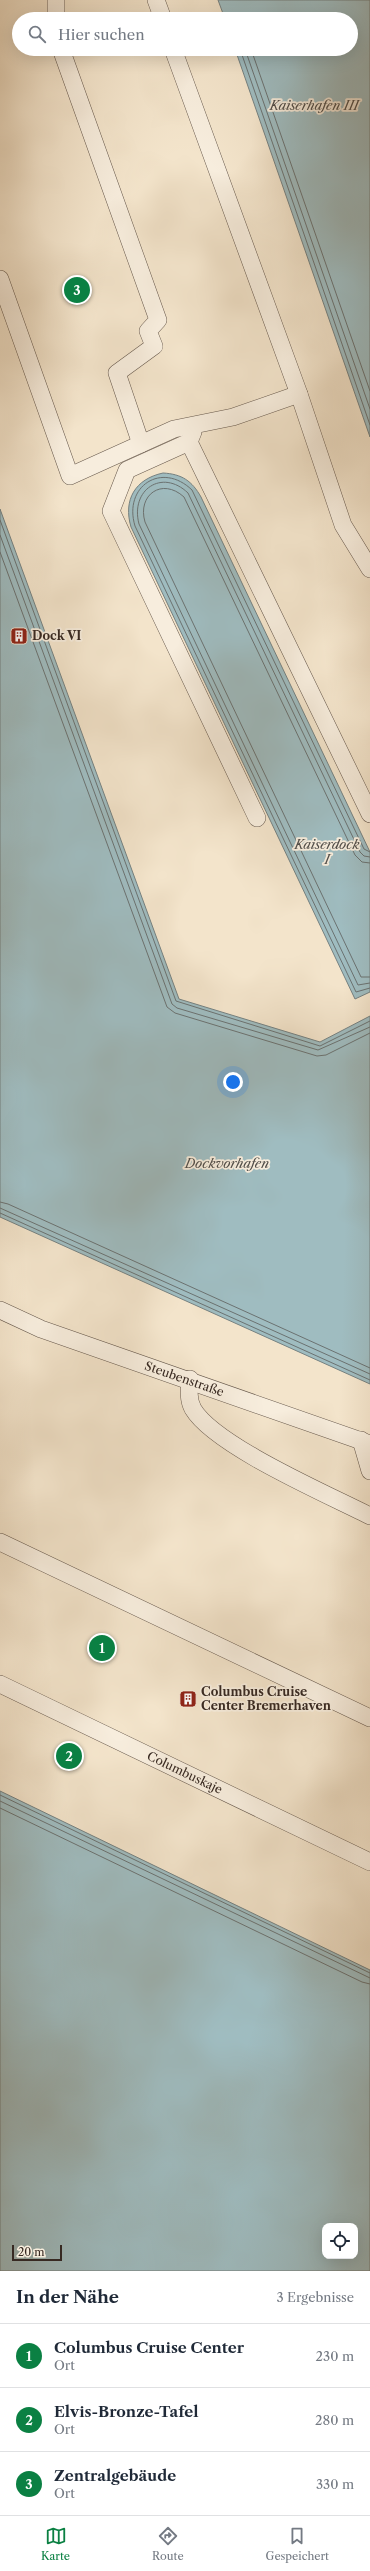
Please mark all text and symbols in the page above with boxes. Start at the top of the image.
search box [12,12,358,56]
icon: search [26,23,48,45]
text: Hier suchen [58,25,145,44]
water label: Kaiserhafen III [269,97,360,113]
pin: 3 [64,275,90,305]
building icon: Dock VI [9,626,29,646]
place label: Dock VI [32,628,81,643]
water label: Kaiserdock I [294,836,360,867]
your location [223,1072,243,1092]
water label: Dockvorhafen [184,1155,269,1171]
street label: Steubenstraße [143,1358,226,1399]
pin: 1 [89,1633,115,1663]
place label: Columbus Cruise Center Bremerhaven [201,1684,332,1713]
building icon: Columbus Cruise Center Bremerhaven [178,1689,198,1709]
pin: 2 [56,1741,82,1771]
street label: Columbuskaje [145,1748,225,1797]
map controls [322,2223,358,2259]
button: locate [322,2223,358,2259]
scale bar [12,2243,62,2262]
text: 20 m [18,2245,44,2259]
text: In der Nähe [16,2287,119,2307]
text: 3 Ergebnisse [276,2289,354,2305]
text: Columbus Cruise Center [54,2338,244,2357]
text: 1 [26,2348,32,2364]
text: 230 m [316,2348,354,2364]
text: Ort [54,2357,75,2373]
text: Elvis-Bronze-Tafel [54,2402,198,2421]
text: 2 [25,2412,33,2428]
text: 280 m [315,2412,354,2428]
text: Ort [54,2421,75,2437]
text: Zentralgebäude [54,2466,176,2485]
text: 3 [25,2476,33,2492]
text: 330 m [316,2476,354,2492]
text: Ort [54,2485,75,2501]
tab: Karte [41,2525,70,2563]
tab: Route [152,2525,184,2563]
tab: Gespeichert [266,2525,329,2563]

